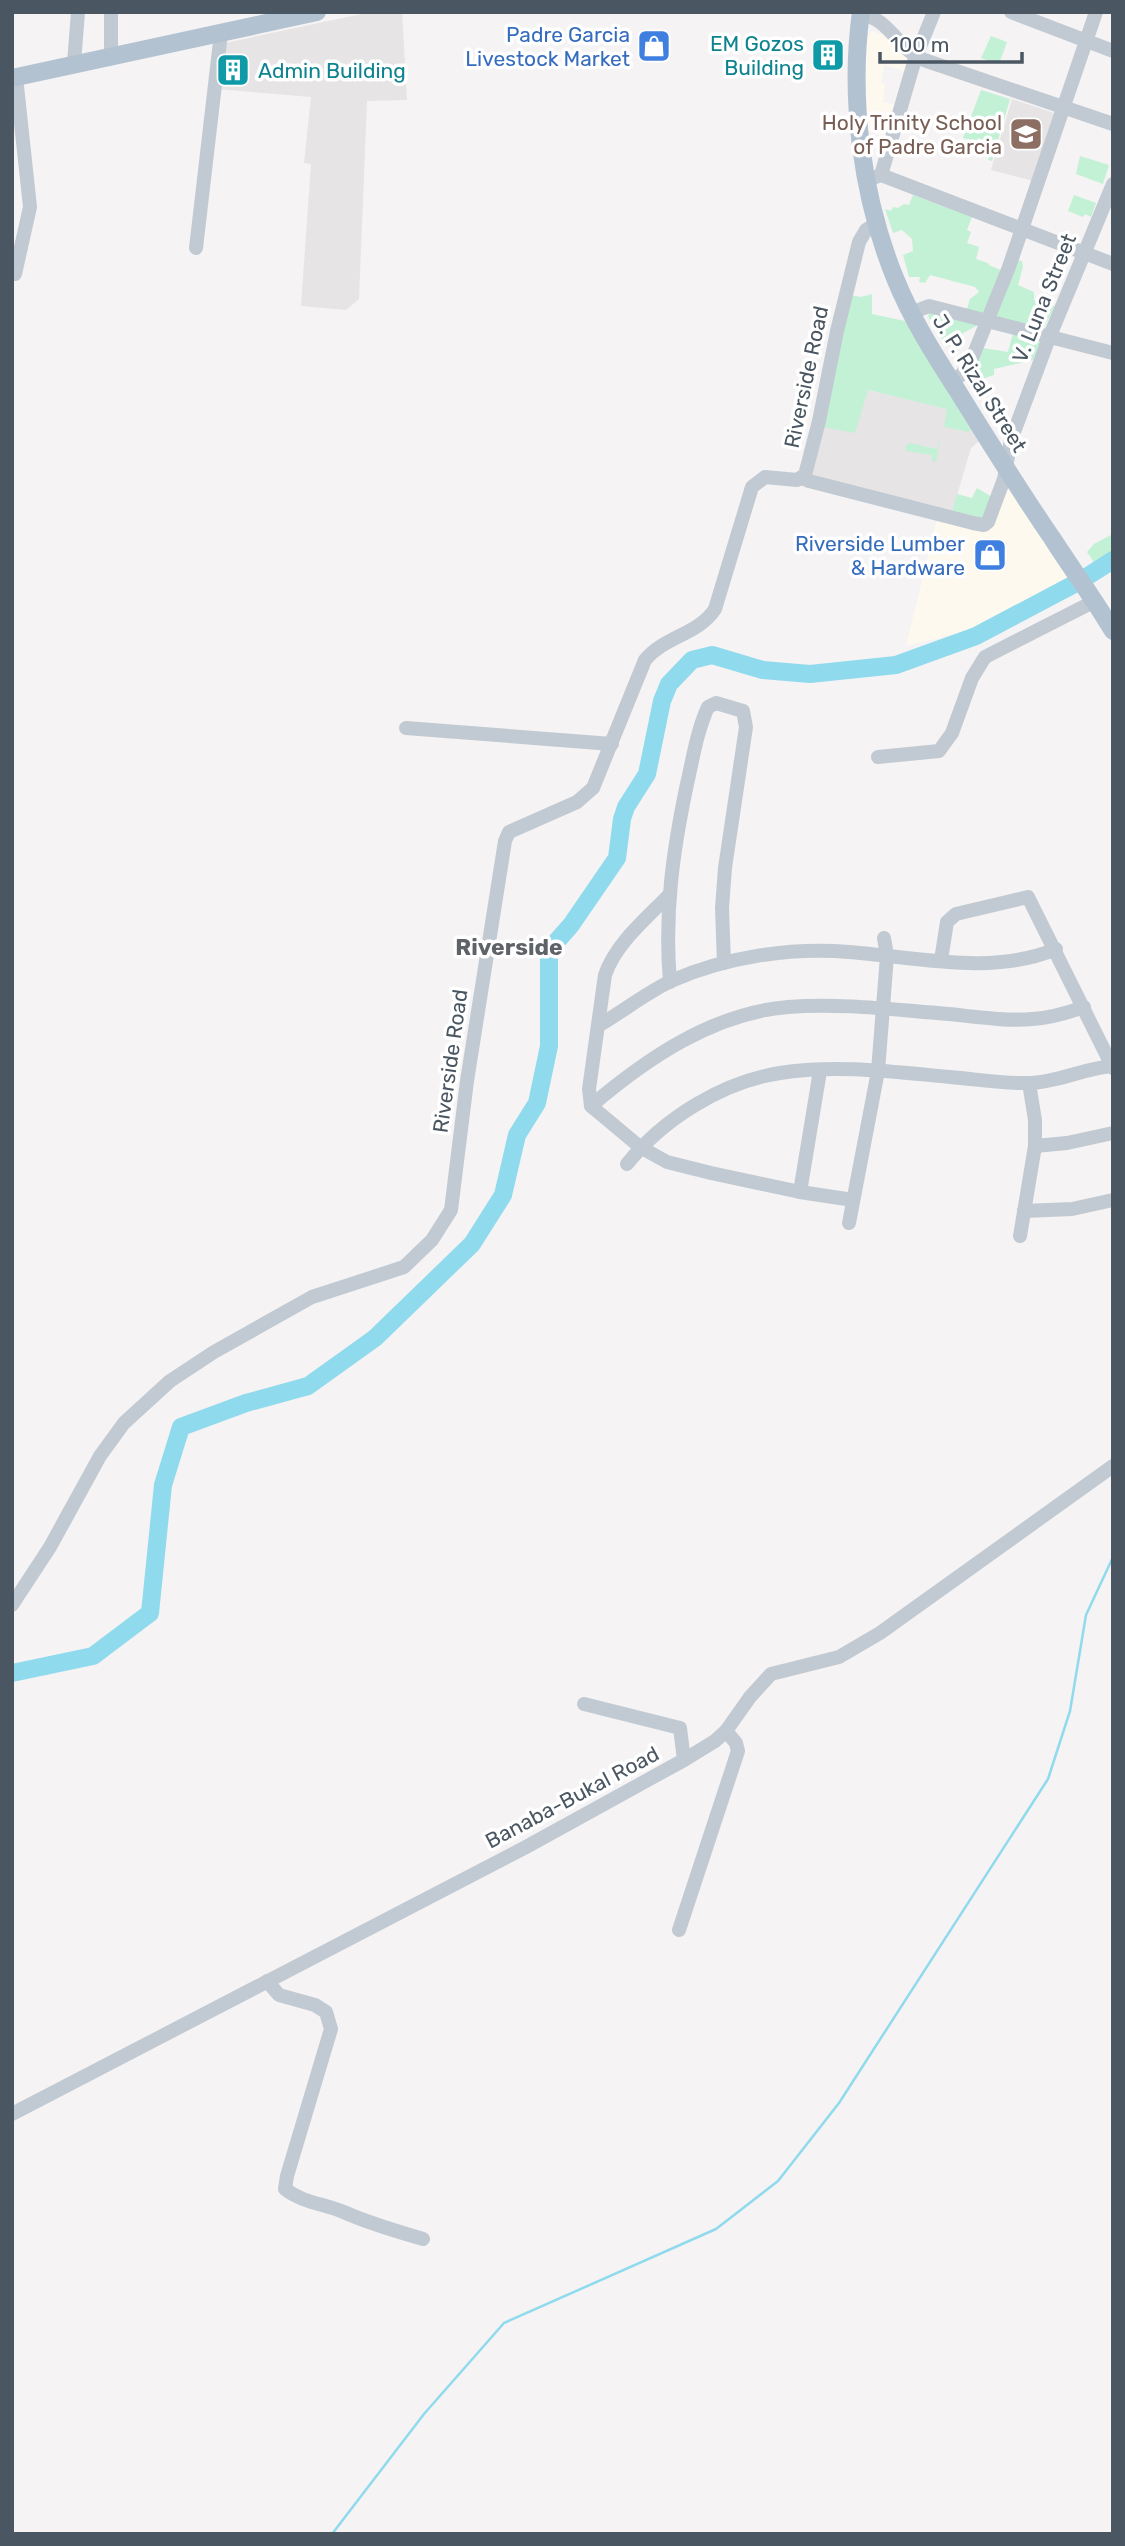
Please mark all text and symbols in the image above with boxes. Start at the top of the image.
scale bar [880,21,1022,65]
place label: Padre Garcia Livestock Market [465,22,630,71]
shop icon: Padre Garcia Livestock Market [635,27,673,65]
place label: EM Gozos Building [710,31,804,80]
text: 100 m [890,32,949,57]
building icon: EM Gozos Building [809,36,847,74]
building icon: Admin Building [214,51,252,89]
place label: Admin Building [258,58,406,83]
place label: Holy Trinity School of Padre Garcia [822,110,1002,159]
school or university icon: Holy Trinity School of Padre Garcia [1007,115,1045,153]
street label: V. Luna Street [1007,230,1081,366]
street label: Riverside Road [779,304,833,450]
street label: J. P. Rizal Street [928,309,1032,457]
place label: Riverside Lumber & Hardware [795,531,965,580]
shop icon: Riverside Lumber & Hardware [971,536,1009,574]
district label: Riverside [455,933,563,961]
street label: Riverside Road [428,988,472,1134]
street label: Banaba-Bukal Road [481,1741,663,1853]

